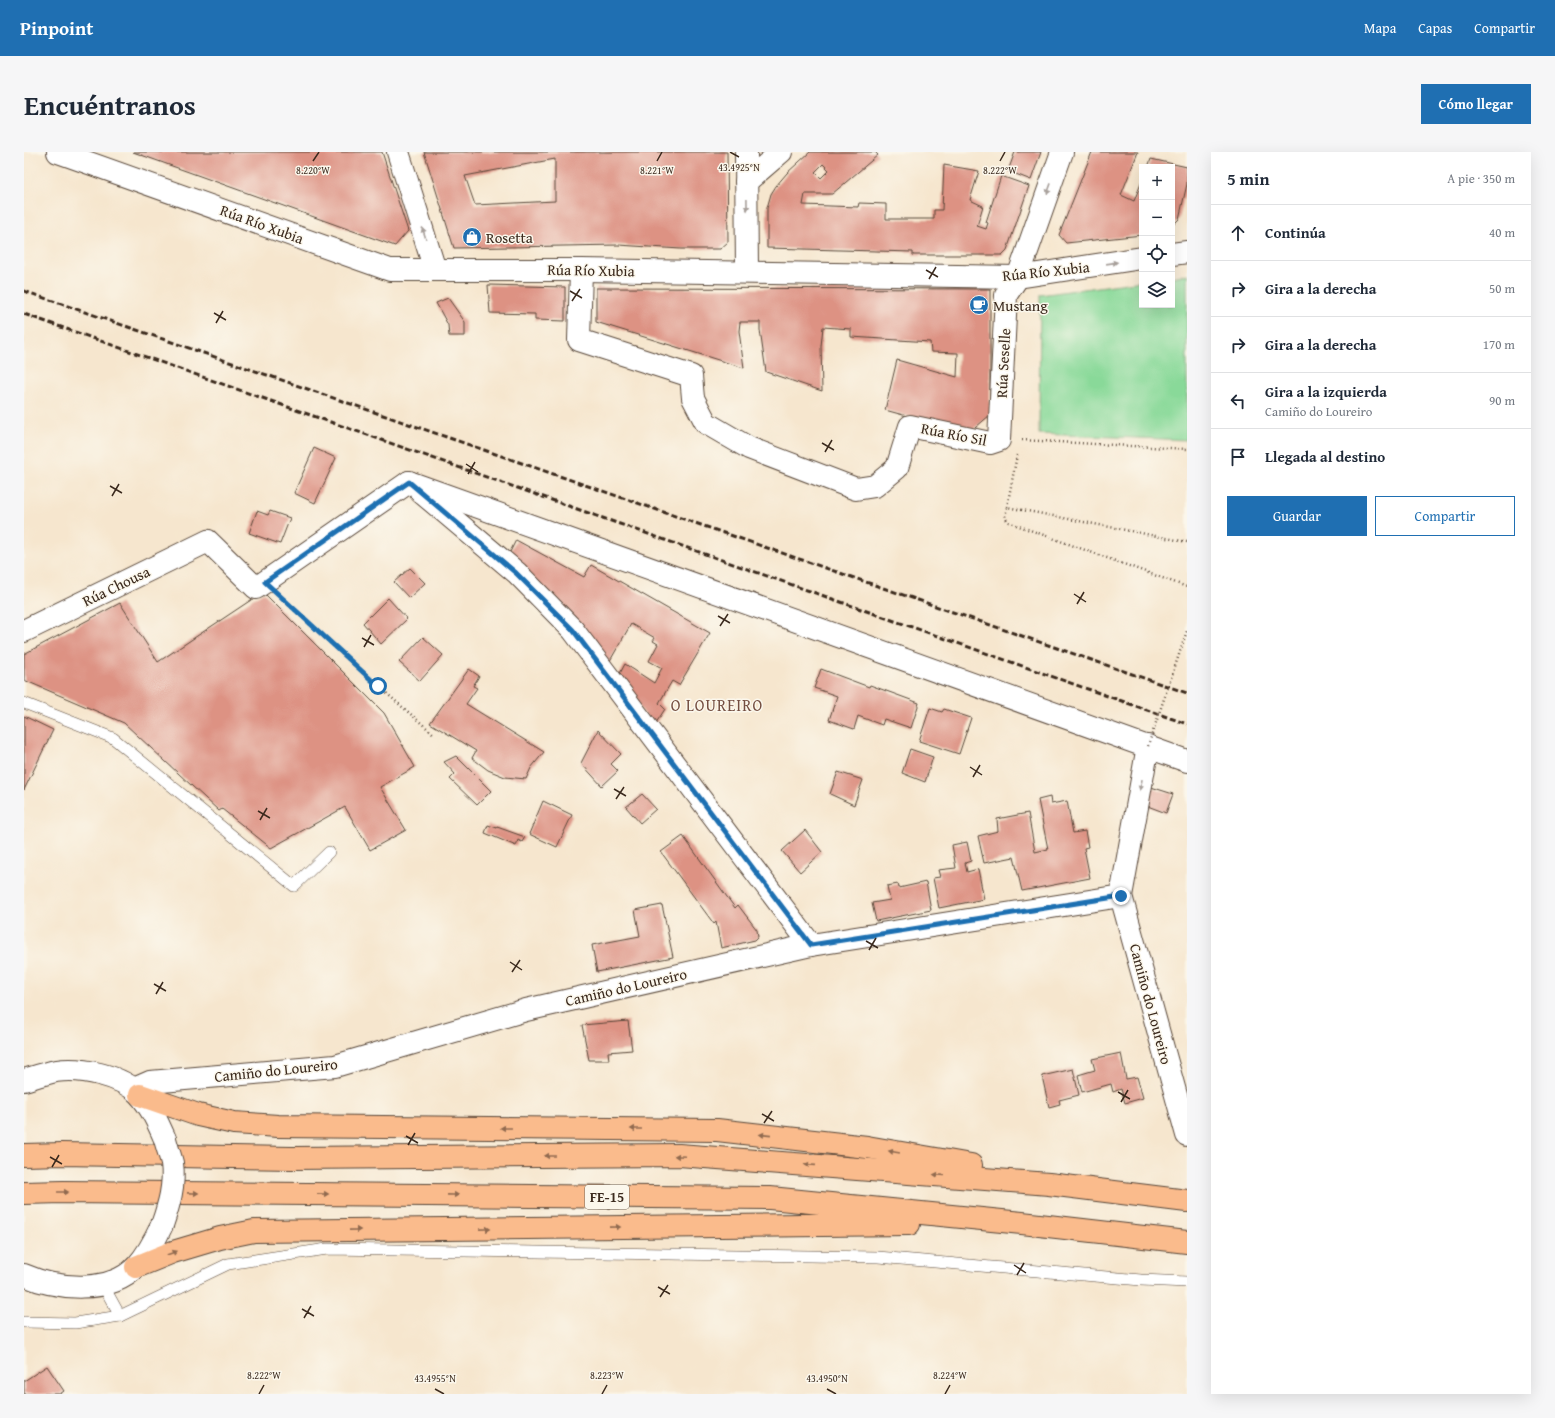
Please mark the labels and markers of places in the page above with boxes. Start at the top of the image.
shop icon: Rosetta [461,226,483,248]
place label: Rosetta [486,227,533,248]
cafe icon: Mustang [968,294,990,316]
place label: Mustang [993,295,1048,316]

